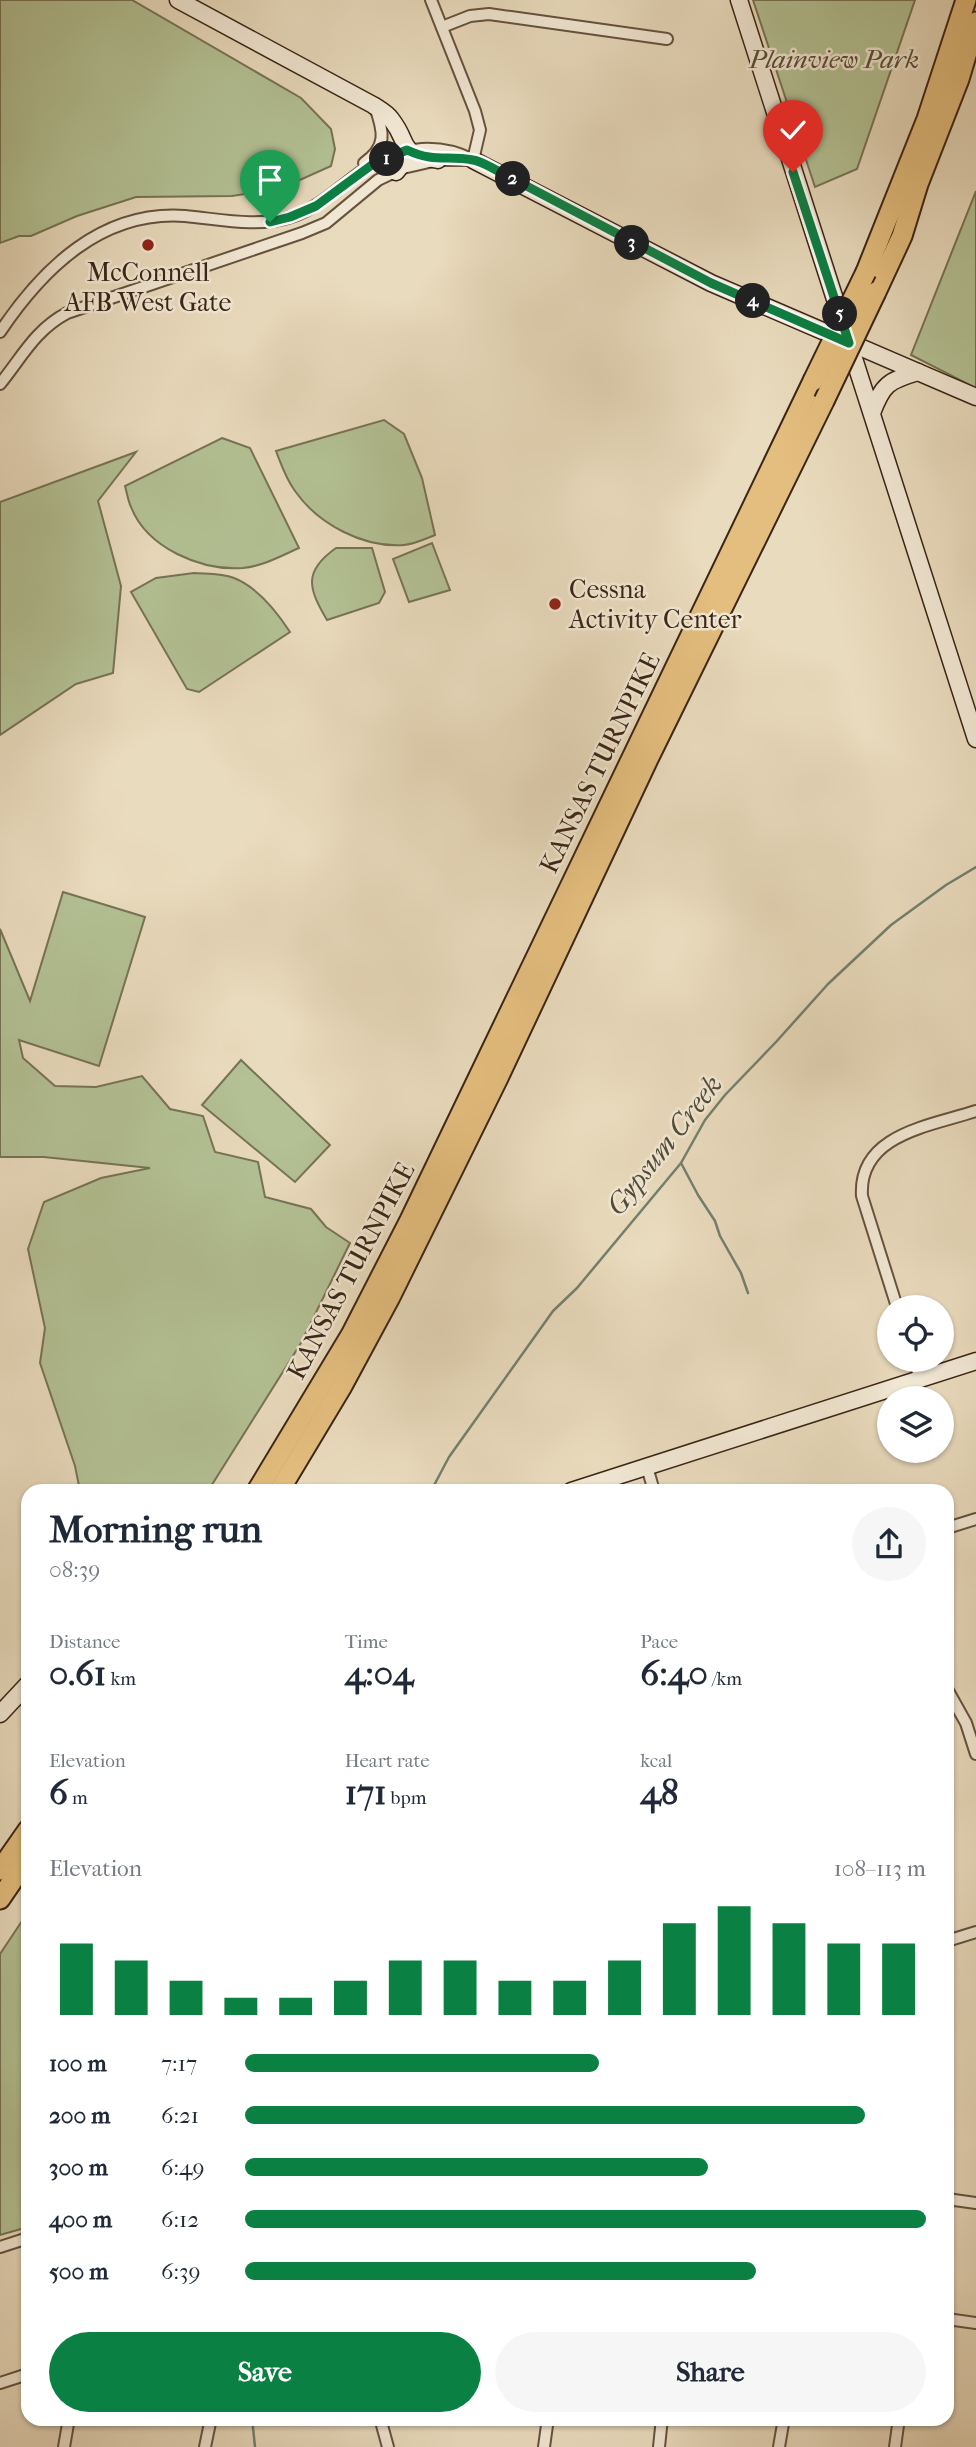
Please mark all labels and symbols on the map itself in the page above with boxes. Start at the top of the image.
park label: Plainview Park [748,44,919,75]
pin [763,100,823,172]
pin: 1 [370,142,404,176]
pin [240,150,300,222]
pin: 2 [496,162,530,196]
pin: 3 [614,226,650,260]
marker: McConnell AFB West Gate [140,237,156,253]
place label: McConnell AFB West Gate [64,257,232,318]
pin: 4 [736,284,770,318]
pin: 5 [822,296,858,332]
place label: Cessna Activity Center [568,574,742,635]
marker: Cessna Activity Center [547,596,563,612]
street label: KANSAS TURNPIKE [533,648,667,878]
water label: Gypsum Creek [599,1068,729,1222]
street label: KANSAS TURNPIKE [281,1157,421,1385]

